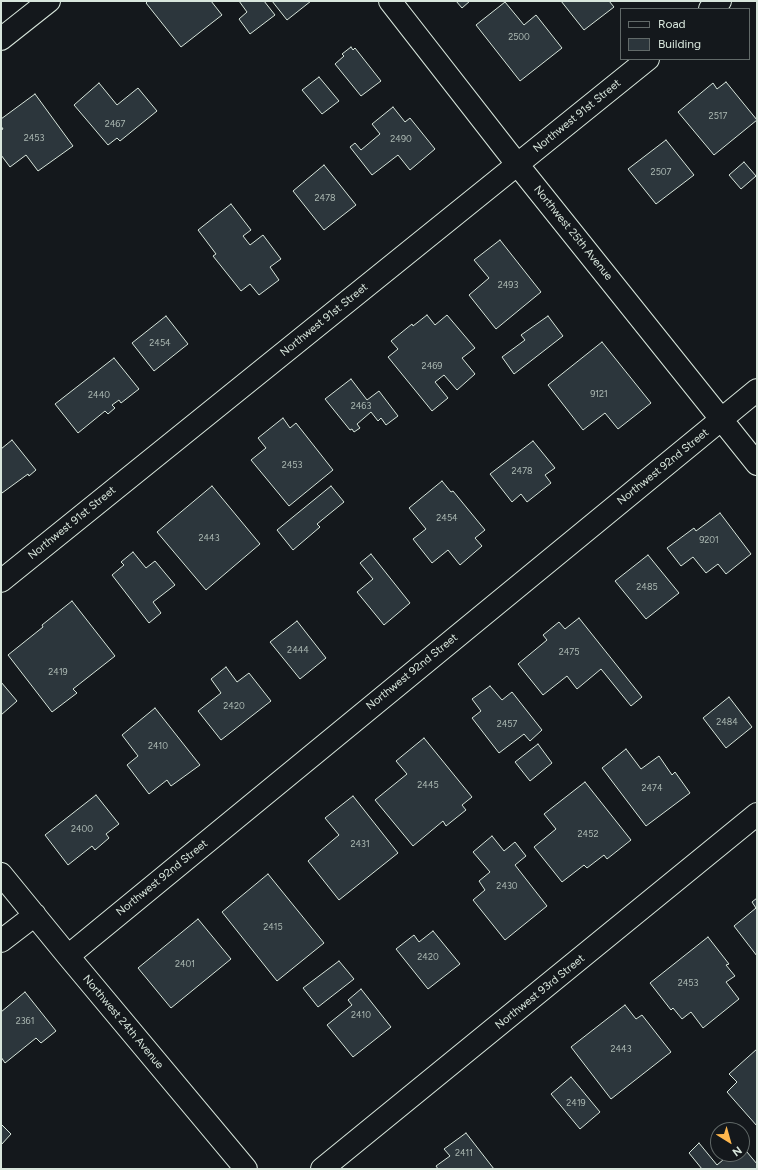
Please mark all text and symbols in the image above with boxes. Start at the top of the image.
legend [620,8,750,60]
text: Road [658,17,686,31]
house number: 2500 [508,32,530,42]
text: Building [658,37,701,51]
street label: Northwest 91st Street [531,77,623,155]
house number: 2517 [709,111,727,121]
house number: 2467 [105,119,125,129]
house number: 2453 [24,133,44,143]
house number: 2490 [390,134,412,144]
house number: 2507 [651,167,671,177]
street label: Northwest 25th Avenue [531,183,615,283]
house number: 2478 [315,193,335,203]
house number: 2493 [498,280,518,290]
street label: Northwest 91st Street [278,281,370,359]
house number: 2454 [149,338,171,348]
house number: 2469 [422,361,442,371]
house number: 9121 [590,389,608,399]
house number: 2440 [88,390,110,400]
house number: 2463 [351,401,371,411]
street label: Northwest 92nd Street [615,426,711,508]
house number: 2453 [282,460,302,470]
house number: 2478 [512,466,532,476]
street label: Northwest 91st Street [26,484,118,562]
house number: 2454 [436,513,458,523]
house number: 2443 [198,533,220,543]
house number: 9201 [699,535,719,545]
house number: 2485 [636,582,658,592]
street label: Northwest 92nd Street [364,631,460,713]
house number: 2444 [287,645,309,655]
house number: 2475 [559,647,579,657]
house number: 2419 [48,667,68,677]
house number: 2420 [223,701,245,711]
house number: 2484 [716,717,738,727]
house number: 2457 [497,719,517,729]
house number: 2410 [148,741,168,751]
house number: 2445 [417,780,439,790]
house number: 2474 [641,783,663,793]
house number: 2400 [71,824,93,834]
house number: 2452 [578,829,598,839]
street label: Northwest 92nd Street [114,837,210,919]
house number: 2431 [350,839,370,849]
house number: 2430 [496,881,518,891]
house number: 2415 [263,922,283,932]
house number: 2420 [417,952,439,962]
street label: Northwest 93rd Street [493,952,587,1032]
house number: 2401 [175,959,195,969]
street label: Northwest 24th Avenue [80,972,166,1072]
house number: 2453 [678,978,698,988]
house number: 2410 [351,1010,371,1020]
house number: 2361 [16,1016,34,1026]
house number: 2443 [610,1044,632,1054]
house number: 2419 [566,1098,586,1108]
north arrow [710,1122,750,1162]
text: N [730,1143,744,1159]
house number: 2411 [455,1148,473,1158]

